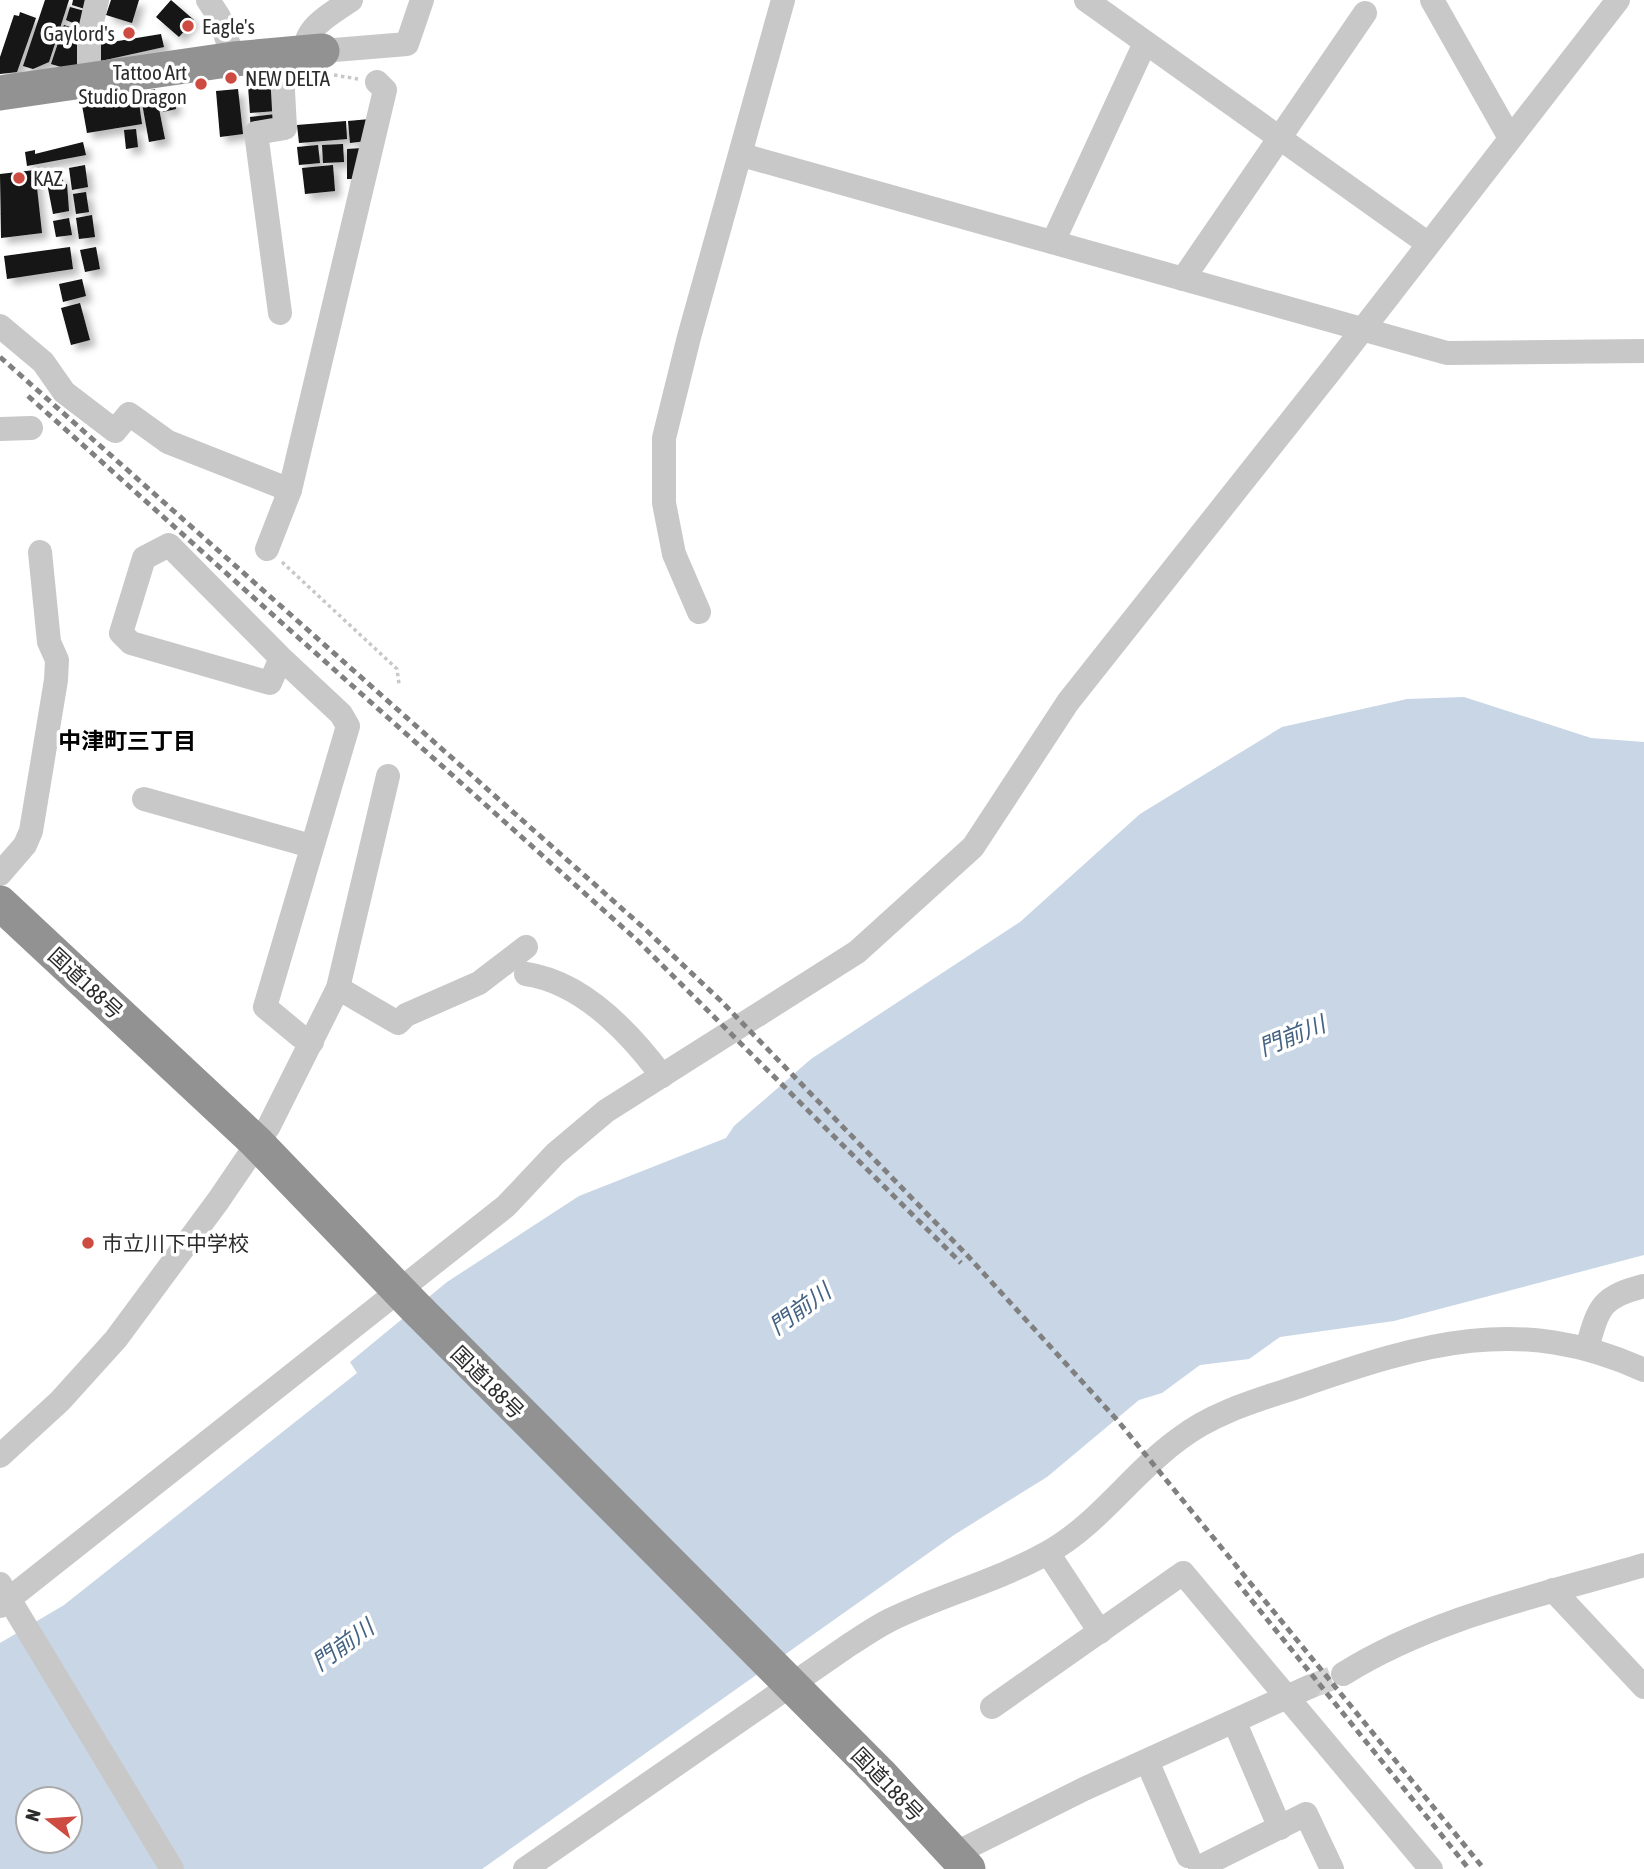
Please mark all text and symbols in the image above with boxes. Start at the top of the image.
place label: Eagle's [202,14,255,38]
marker: Eagle's [180,18,196,34]
place label: Gaylord's [43,21,115,45]
marker: Gaylord's [121,25,137,41]
place label: Tattoo Art Studio Dragon [78,60,187,108]
place label: NEW DELTA [245,66,331,90]
marker: NEW DELTA [223,70,239,86]
marker: Tattoo Art Studio Dragon [193,76,209,92]
place label: KAZ [33,166,63,190]
marker: KAZ [11,170,27,186]
district label: 中津町三丁目 [58,728,196,754]
street label: 国道188号 [44,943,128,1023]
water label: 門前川 [1255,1010,1332,1061]
place label: 市立川下中学校 [102,1231,249,1255]
marker: 市立川下中学校 [80,1235,96,1251]
water label: 門前川 [764,1276,838,1340]
street label: 国道188号 [447,1341,529,1423]
water label: 門前川 [307,1612,381,1676]
street label: 国道188号 [847,1742,929,1826]
north arrow [14,1785,84,1855]
text: N [21,1806,45,1824]

